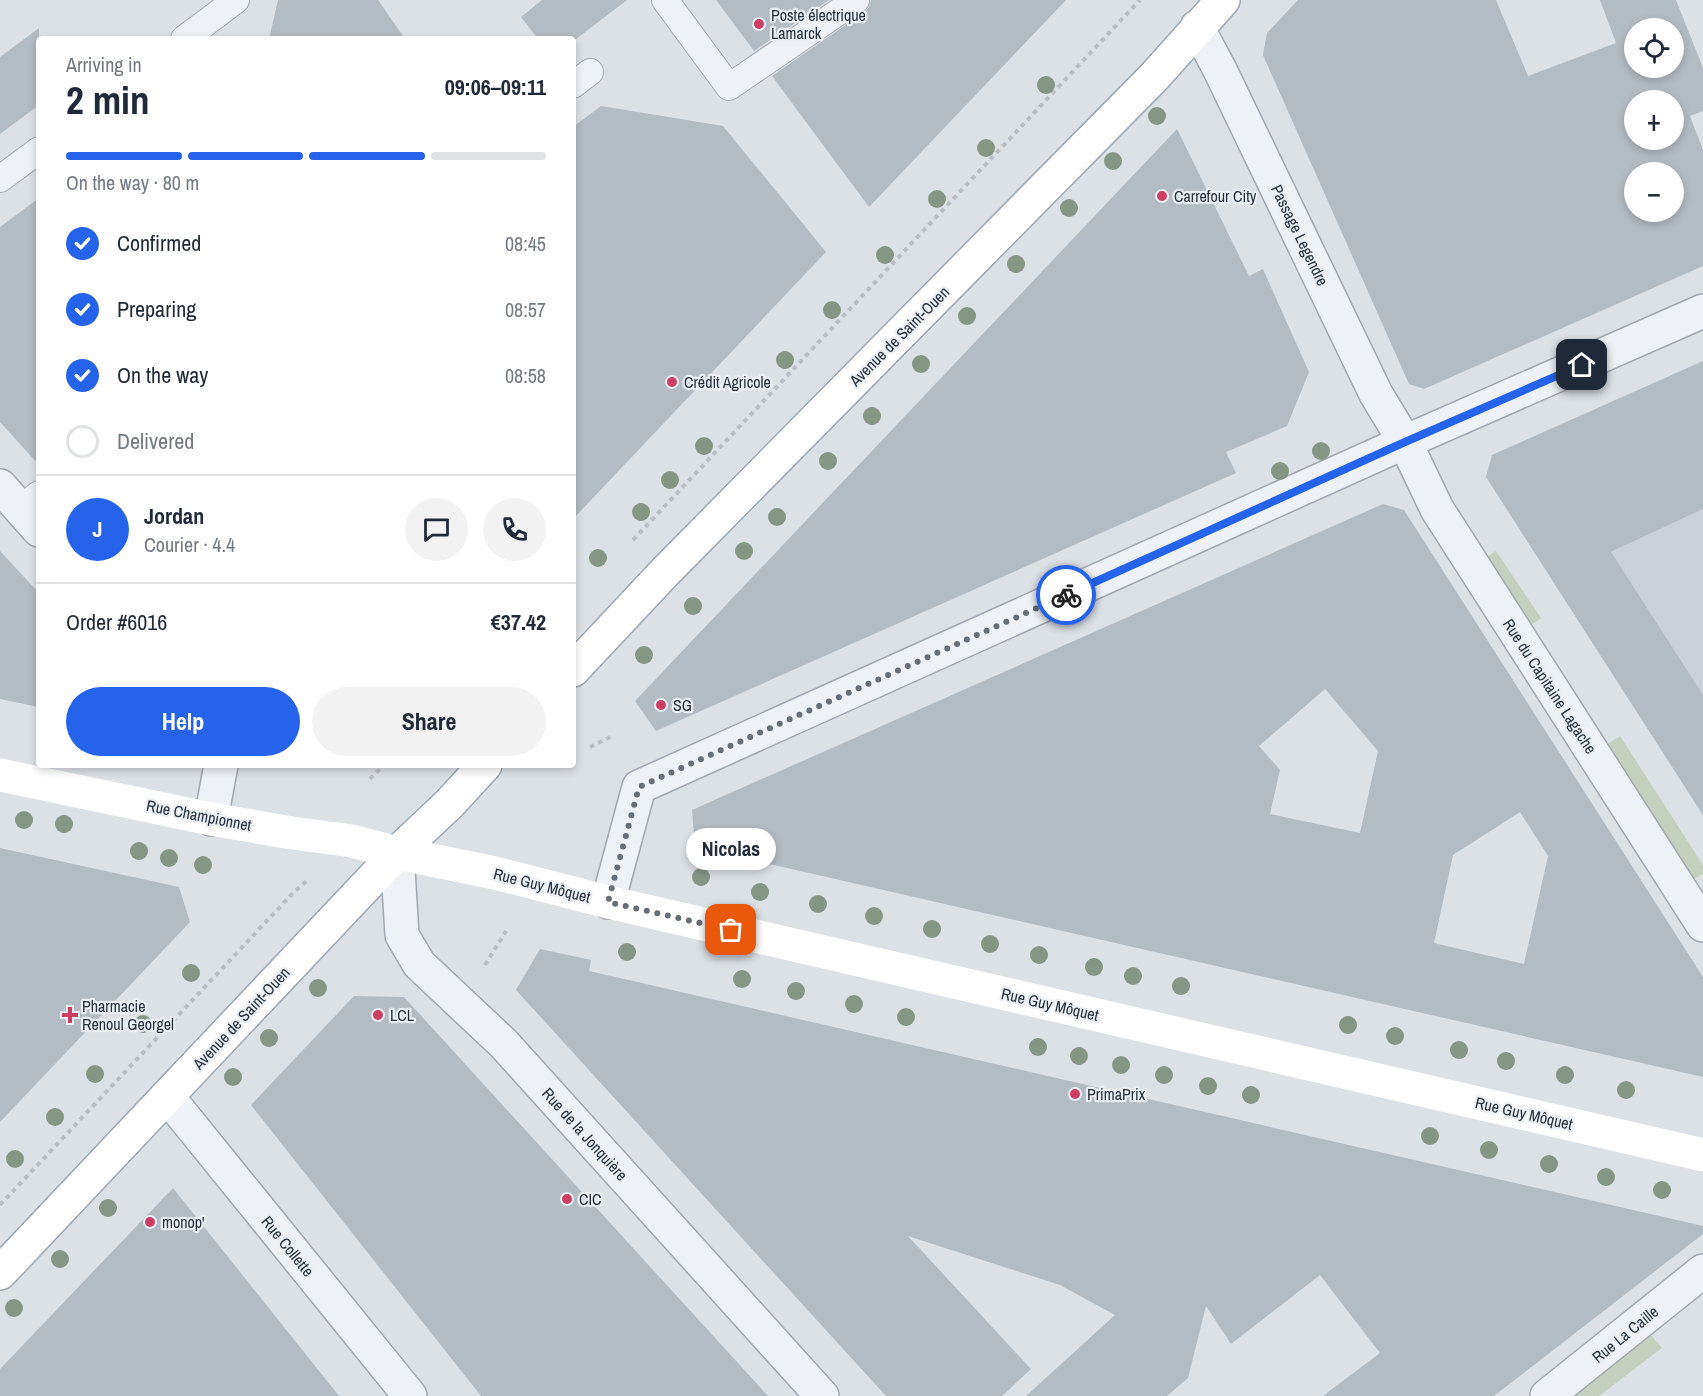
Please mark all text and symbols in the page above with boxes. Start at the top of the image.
place label: Poste électrique Lamarck [771,4,866,44]
marker: Poste électrique Lamarck [752,17,766,31]
map controls [1624,18,1684,222]
button: locate [1624,18,1684,78]
text: Arriving in [66,51,142,78]
text: 09:06–09:11 [445,72,546,102]
text: 2 min [66,74,150,126]
button: + [1624,90,1684,150]
button: − [1624,162,1684,222]
text: On the way · 80 m [66,169,199,196]
street label: Passage Legendre [1266,181,1334,289]
place label: Carrefour City [1174,185,1257,207]
marker: Carrefour City [1155,189,1169,203]
icon: check [66,227,99,260]
text: Confirmed [117,228,201,258]
text: 08:45 [505,230,546,257]
street label: Avenue de Saint-Ouen [843,281,954,392]
icon: check [66,293,99,326]
text: Preparing [117,294,196,324]
text: 08:57 [505,296,546,323]
pin [1556,339,1607,390]
icon: home [1565,348,1598,381]
icon: check [66,359,99,392]
text: On the way [117,360,208,390]
text: 08:58 [505,362,546,389]
place label: Crédit Agricole [684,371,771,393]
marker: Crédit Agricole [665,375,679,389]
text: Delivered [117,426,194,456]
button: chat [405,498,468,561]
button: phone [483,498,546,561]
text: Jordan [144,501,204,531]
text: J [92,514,103,544]
text: Courier · 4.4 [144,531,235,558]
courier [1036,565,1096,625]
icon: bike [1050,579,1083,612]
text: Order #6016 [66,607,167,637]
text: €37.42 [491,607,546,637]
street label: Rue du Capitaine Lagache [1498,614,1602,758]
button: Help [66,687,300,756]
button: Share [312,687,546,756]
place label: SG [673,694,692,716]
marker: SG [654,698,668,712]
street label: Rue Championnet [145,794,254,836]
callout: Nicolas [686,828,776,870]
text: Nicolas [702,835,760,862]
street label: Rue Guy Môquet [491,862,593,908]
pin [705,904,756,955]
icon: bag [714,913,747,946]
street label: Avenue de Saint-Ouen [187,962,294,1075]
street label: Rue Guy Môquet [999,982,1101,1026]
place label: Pharmacie Renoul Georgel [82,995,174,1035]
place label: LCL [390,1004,415,1026]
marker: Pharmacie Renoul Georgel [63,1008,77,1022]
marker: LCL [371,1008,385,1022]
street label: Rue de la Jonquière [537,1083,633,1185]
place label: PrimaPrix [1087,1083,1146,1105]
marker: PrimaPrix [1068,1087,1082,1101]
street label: Rue Guy Môquet [1473,1091,1575,1135]
place label: CIC [579,1188,602,1210]
marker: CIC [560,1192,574,1206]
place label: monop' [162,1211,205,1233]
street label: Rue Collette [257,1211,319,1281]
marker: monop' [143,1215,157,1229]
street label: Rue La Caille [1587,1300,1663,1368]

